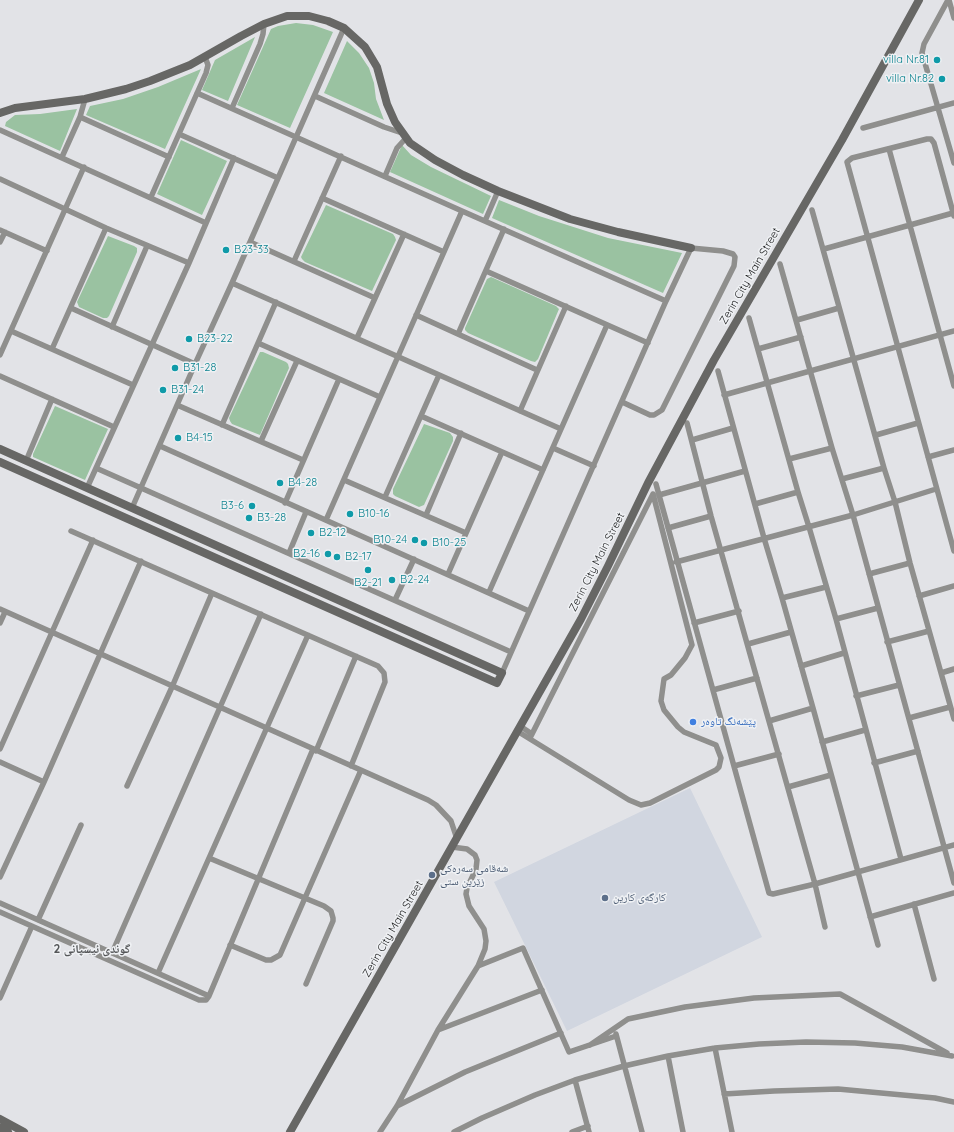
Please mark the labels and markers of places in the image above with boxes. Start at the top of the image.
place label: villa Nr.81 [883,53,929,67]
marker: villa Nr.81 [932,55,942,65]
place label: villa Nr.82 [886,72,934,86]
marker: villa Nr.82 [937,74,947,84]
place label: B23-33 [234,243,269,257]
marker: B23-33 [221,245,231,255]
place label: B23-22 [197,332,232,346]
marker: B23-22 [184,334,194,344]
place label: B31-28 [183,361,216,375]
marker: B31-28 [170,363,180,373]
place label: B31-24 [171,383,204,397]
marker: B31-24 [158,385,168,395]
place label: B4-15 [186,431,213,445]
marker: B4-15 [173,433,183,443]
place label: B4-28 [288,476,317,490]
marker: B4-28 [275,478,285,488]
place label: B3-6 [221,499,244,513]
marker: B3-6 [247,501,257,511]
place label: B10-16 [358,507,390,521]
marker: B10-16 [345,509,355,519]
place label: B3-28 [257,511,286,525]
marker: B3-28 [244,513,254,523]
place label: B2-12 [319,526,346,540]
marker: B2-12 [306,528,316,538]
place label: B10-24 [373,533,407,547]
marker: B10-24 [410,535,420,545]
place label: B10-25 [432,536,466,550]
marker: B10-25 [419,538,429,548]
place label: B2-16 [293,547,320,561]
marker: B2-16 [323,549,333,559]
place label: B2-17 [345,550,372,564]
marker: B2-17 [332,552,342,562]
marker: B2-21 [363,565,373,575]
place label: B2-24 [400,573,429,587]
marker: B2-24 [387,575,397,585]
place label: B2-21 [354,576,382,590]
place label: پێشەنگ تاوەر [701,715,756,729]
marker: پێشەنگ تاوەر [688,717,698,727]
place label: شەقامی سەرەکی زێرین ستی [440,862,508,888]
marker: شەقامی سەرەکی زێرین ستی [427,870,437,880]
place label: کارگەی کارین [613,891,666,905]
marker: کارگەی کارین [600,893,610,903]

